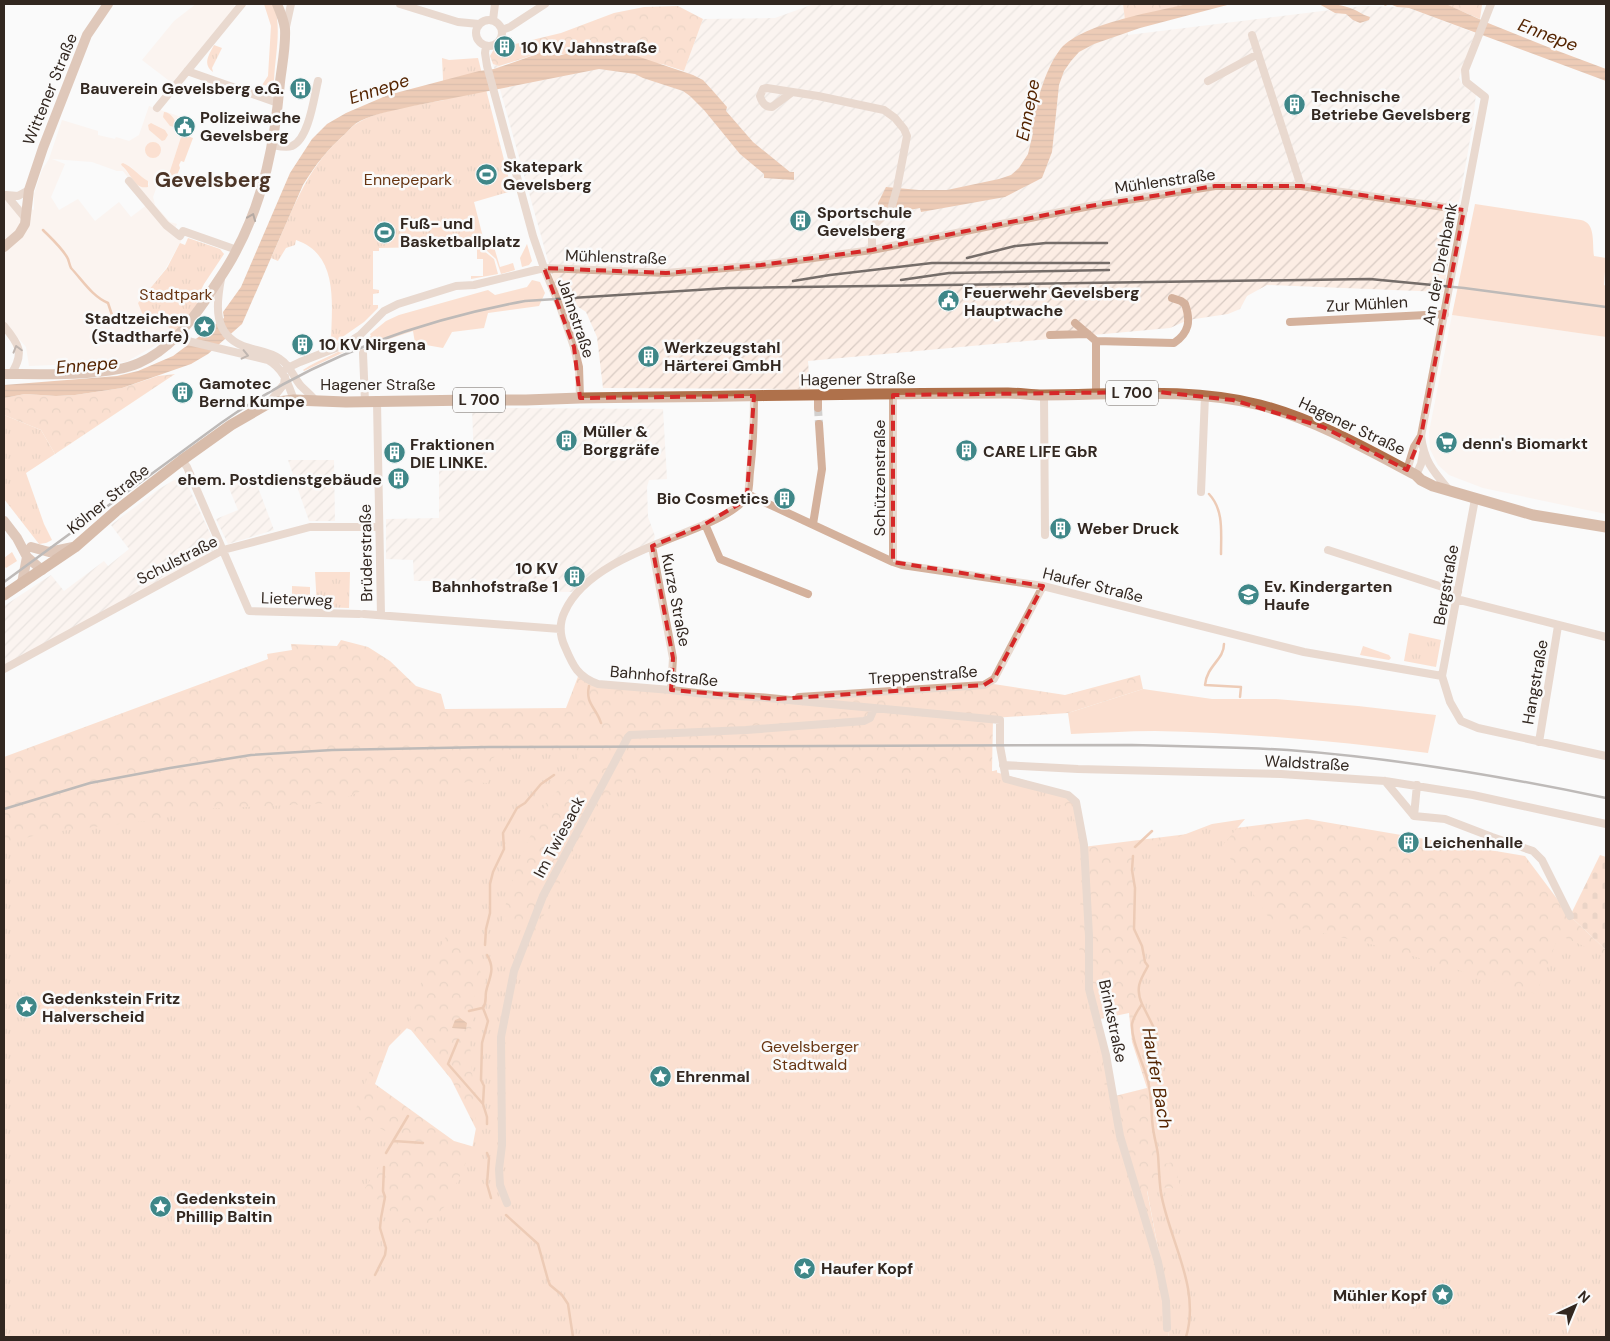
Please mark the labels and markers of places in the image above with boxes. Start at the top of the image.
building icon: 10 KV Jahnstraße [493,35,517,59]
place label: 10 KV Jahnstraße [521,37,657,58]
building icon: Bauverein Gevelsberg e.G. [288,76,312,100]
place label: Bauverein Gevelsberg e.G. [80,78,284,99]
place label: Technische Betriebe Gevelsberg [1311,86,1471,125]
building icon: Technische Betriebe Gevelsberg [1283,93,1307,117]
place label: Polizeiwache Gevelsberg [200,107,301,146]
public building icon: Polizeiwache Gevelsberg [172,114,196,138]
place label: Skatepark Gevelsberg [503,156,592,195]
sports icon: Skatepark Gevelsberg [475,163,499,187]
place label: Sportschule Gevelsberg [817,202,912,241]
building icon: Sportschule Gevelsberg [789,209,813,233]
place label: Fuß- und Basketballplatz [400,213,520,252]
sports icon: Fuß- und Basketballplatz [372,220,396,244]
place label: Feuerwehr Gevelsberg Hauptwache [964,282,1140,321]
public building icon: Feuerwehr Gevelsberg Hauptwache [936,289,960,313]
place label: Stadtzeichen (Stadtharfe) [85,308,189,347]
place icon: Stadtzeichen (Stadtharfe) [193,315,217,339]
building icon: 10 KV Nirgena [291,332,315,356]
place label: 10 KV Nirgena [319,334,426,355]
place label: Werkzeugstahl Härterei GmbH [664,337,781,376]
building icon: Werkzeugstahl Härterei GmbH [636,344,660,368]
place label: Gamotec Bernd Kumpe [199,373,305,412]
building icon: Gamotec Bernd Kumpe [171,380,195,404]
place label: Müller & Borggräfe [583,421,660,460]
building icon: Müller & Borggräfe [555,428,579,452]
supermarket icon: denn's Biomarkt [1434,431,1458,455]
place label: denn's Biomarkt [1462,433,1588,454]
place label: Fraktionen DIE LINKE. [410,434,495,473]
building icon: CARE LIFE GbR [955,439,979,463]
building icon: Fraktionen DIE LINKE. [382,441,406,465]
place label: CARE LIFE GbR [983,441,1098,462]
building icon: ehem. Postdienstgebäude [386,467,410,491]
place label: ehem. Postdienstgebäude [178,469,382,490]
building icon: Bio Cosmetics [773,486,797,510]
place label: Bio Cosmetics [657,488,769,509]
building icon: Weber Druck [1049,516,1073,540]
place label: Weber Druck [1077,518,1180,539]
place label: 10 KV Bahnhofstraße 1 [432,558,559,597]
building icon: 10 KV Bahnhofstraße 1 [562,565,586,589]
place label: Ev. Kindergarten Haufe [1264,576,1392,615]
school or university icon: Ev. Kindergarten Haufe [1236,583,1260,607]
building icon: Leichenhalle [1396,830,1420,854]
place label: Leichenhalle [1424,832,1523,853]
place label: Gedenkstein Fritz Halverscheid [42,988,180,1027]
place icon: Gedenkstein Fritz Halverscheid [14,995,38,1019]
place icon: Ehrenmal [648,1064,672,1088]
place label: Ehrenmal [676,1066,750,1087]
place label: Gedenkstein Phillip Baltin [176,1188,276,1227]
place icon: Gedenkstein Phillip Baltin [148,1195,172,1219]
place icon: Haufer Kopf [793,1256,817,1280]
place label: Haufer Kopf [821,1258,913,1279]
place icon: Mühler Kopf [1431,1283,1455,1307]
place label: Mühler Kopf [1333,1285,1427,1306]

